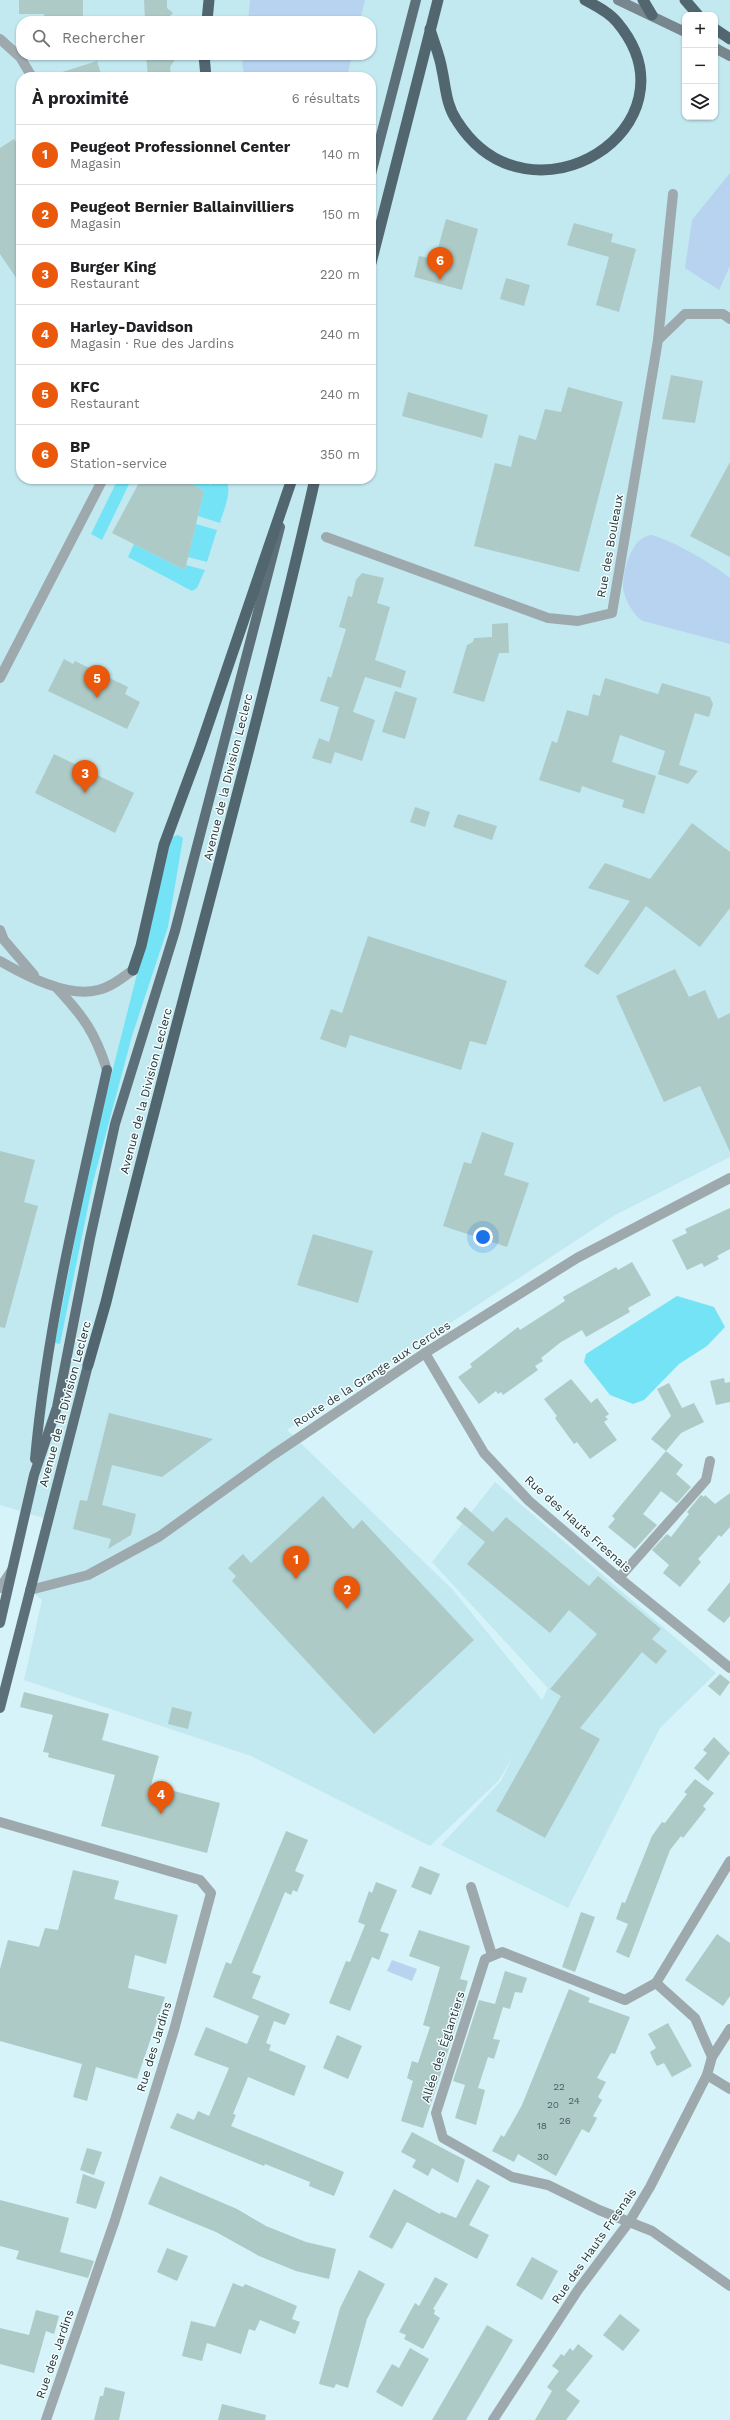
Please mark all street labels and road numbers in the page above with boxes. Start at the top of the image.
street label: Rue des Bouleaux [594,493,626,599]
street label: Avenue de la Division Leclerc [200,692,256,862]
street label: Avenue de la Division Leclerc [117,1006,175,1176]
street label: Route de la Grange aux Cercles [291,1318,453,1430]
street label: Avenue de la Division Leclerc [36,1319,94,1489]
street label: Rue des Hauts Fresnais [522,1473,634,1575]
street label: Allée des Églantiers [418,1990,468,2104]
street label: Rue des Jardins [134,2000,174,2094]
street label: Rue des Hauts Fresnais [549,2185,639,2307]
street label: Rue des Jardins [33,2308,77,2400]

